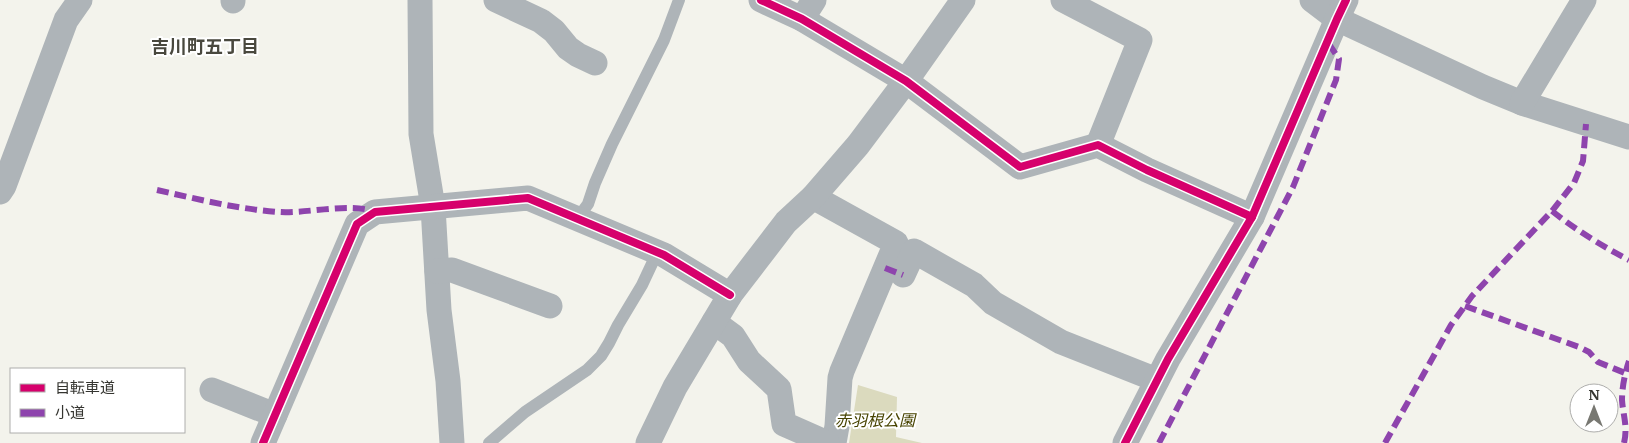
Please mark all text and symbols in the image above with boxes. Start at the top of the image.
district label: 吉川町五丁目 [151,35,259,58]
legend [10,368,185,433]
text: 自転車道 [55,378,115,397]
north arrow [1569,383,1619,433]
text: N [1588,386,1600,404]
text: 小道 [55,403,85,422]
park label: 赤羽根公園 [835,410,917,430]

